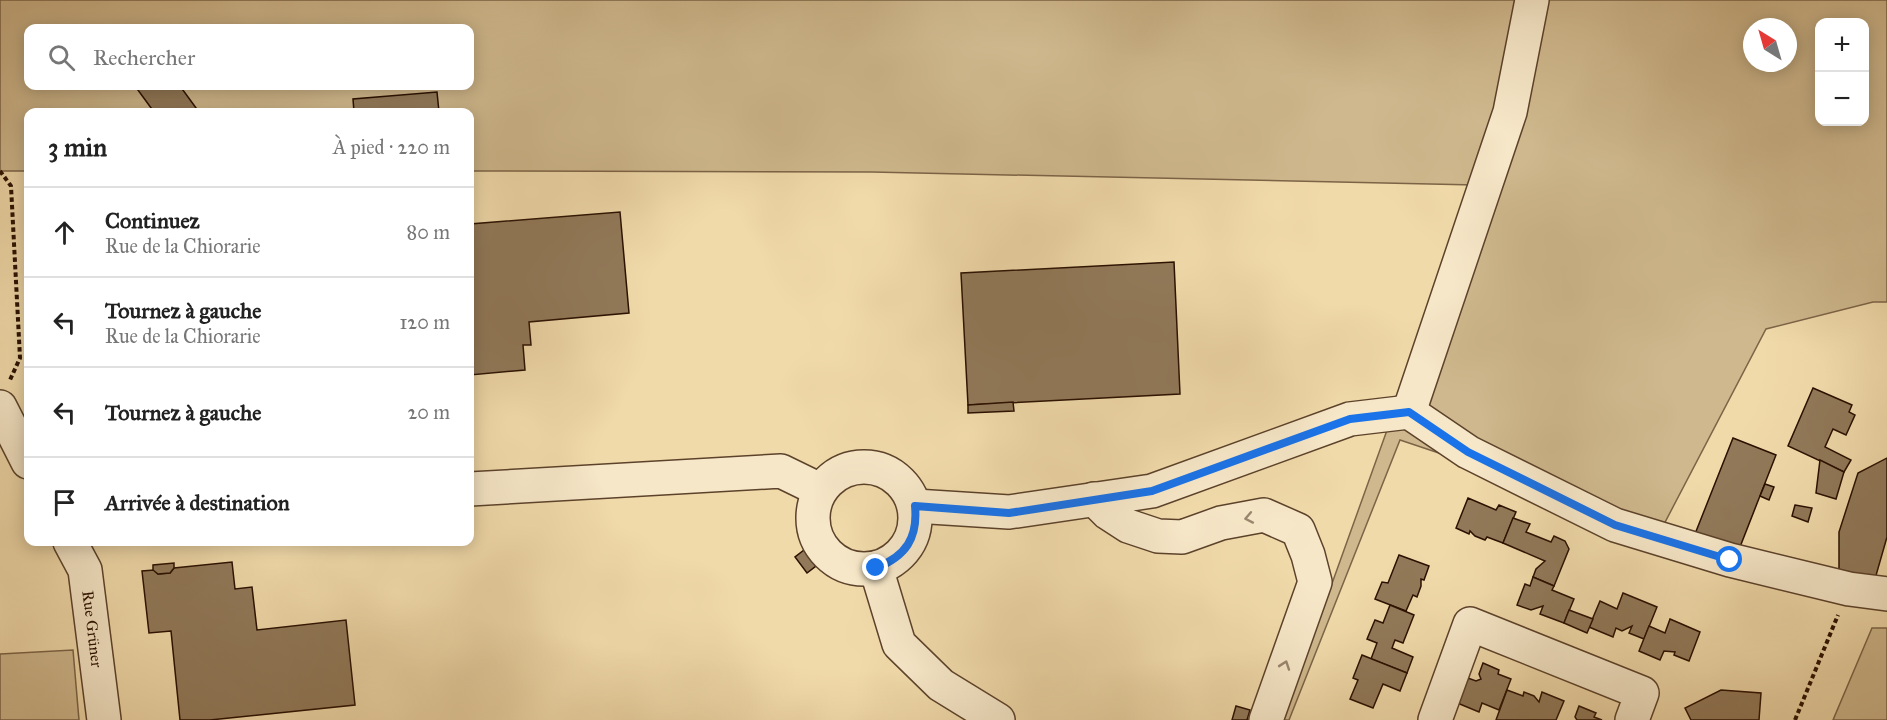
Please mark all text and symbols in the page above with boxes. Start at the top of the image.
north arrow [1743,18,1797,72]
map controls [1815,18,1869,126]
button: + [1815,18,1869,72]
search box [24,24,474,90]
icon: search [45,41,78,74]
text: Rechercher [93,44,195,71]
button: − [1815,72,1869,126]
text: 3 min [48,131,107,163]
text: À pied · 220 m [333,135,450,159]
text: Continuez [105,207,200,234]
icon: ahead [48,216,81,249]
text: 80 m [407,220,450,244]
text: Rue de la Chiorarie [105,234,261,258]
text: Tournez à gauche [105,297,261,324]
icon: left [48,306,81,339]
text: 120 m [399,310,450,334]
text: Rue de la Chiorarie [105,324,261,348]
icon: left [48,396,81,429]
text: Tournez à gauche [105,399,261,426]
text: 20 m [407,400,450,424]
icon: arrive [48,486,81,519]
text: Arrivée à destination [105,489,290,516]
one-way arrow [1245,510,1255,523]
route start [1716,546,1742,572]
route end [862,554,888,580]
street label: Rue Grüner [78,590,107,669]
one-way arrow [1278,660,1291,671]

